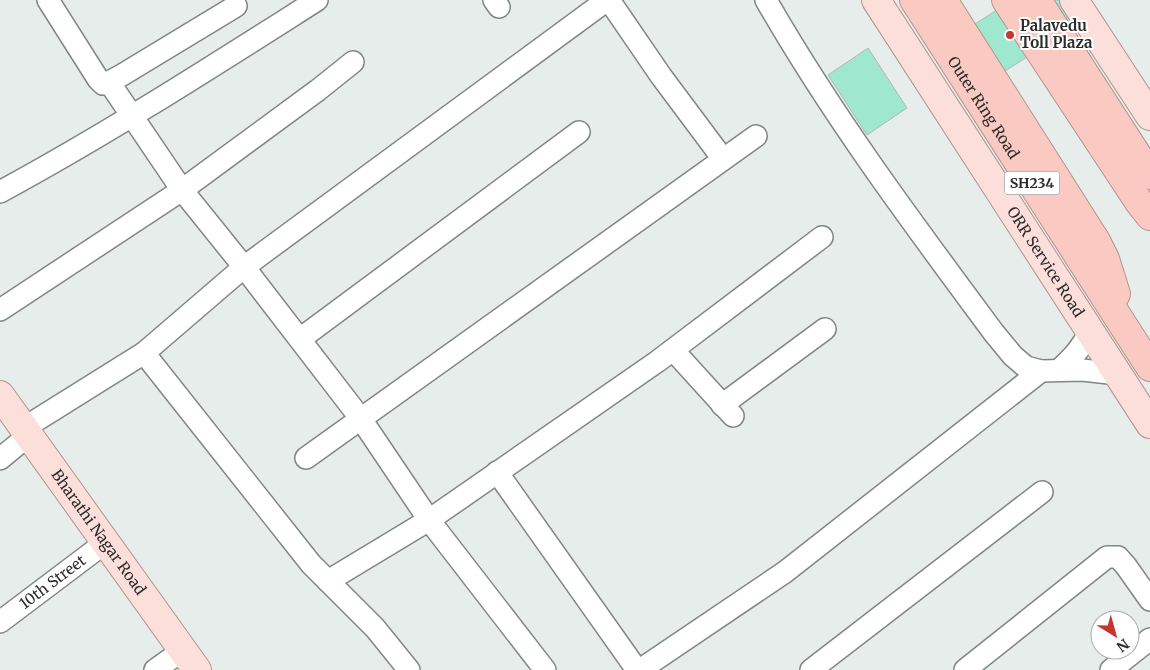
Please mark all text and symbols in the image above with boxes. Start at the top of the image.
place label: Palavedu Toll Plaza [1020,16,1093,52]
marker: Palavedu Toll Plaza [1004,29,1016,41]
street label: Outer Ring Road [944,53,1024,162]
road number: SH234 [1004,172,1060,194]
street label: ORR Service Road [1003,203,1088,321]
street label: Bharathi Nagar Road [47,466,150,599]
street label: 10th Street [16,551,89,613]
north arrow [1090,610,1140,660]
text: N [1113,635,1133,656]

